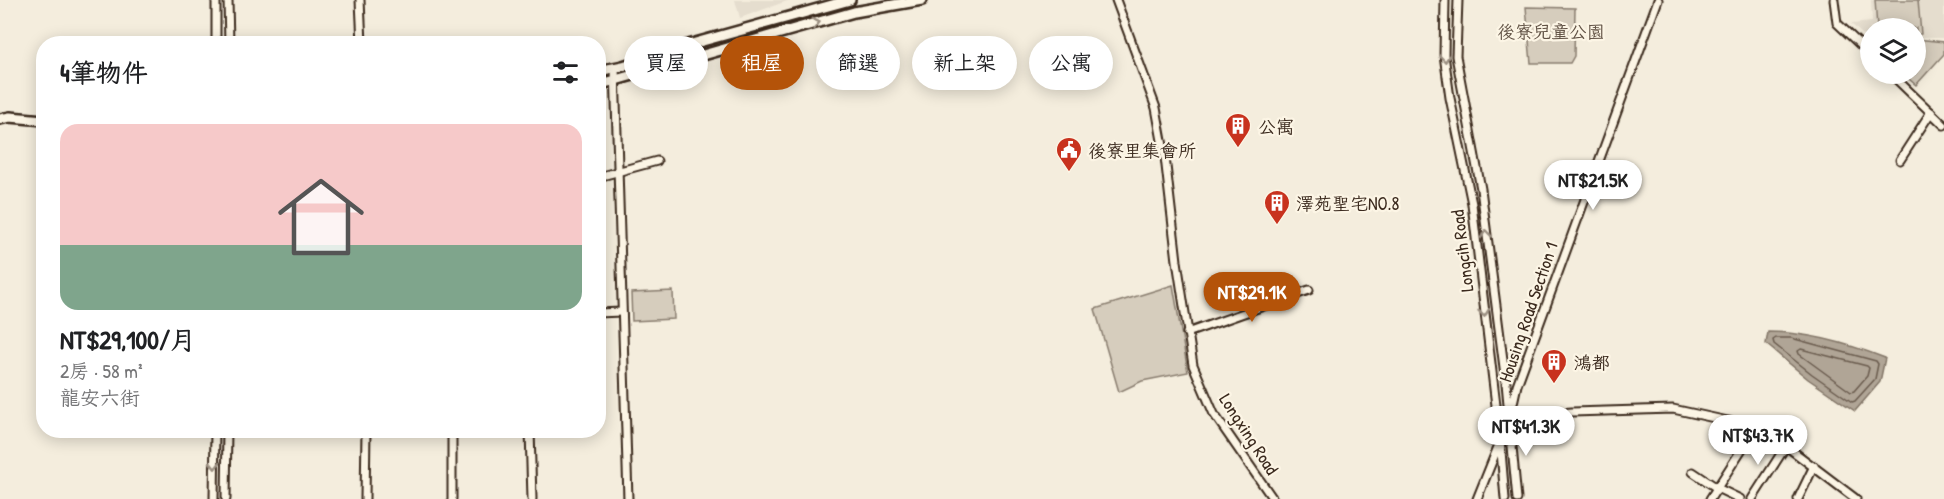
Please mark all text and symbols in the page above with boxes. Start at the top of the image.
one-way arrow [810,18,821,30]
map controls [1860,18,1926,84]
button: layers [1860,18,1926,84]
park label: 後寮兒童公園 [1497,19,1605,44]
chip: 買屋 [624,36,708,90]
chip: 租屋 [720,36,804,90]
chip: 篩選 [816,36,900,90]
chip: 新上架 [912,36,1017,90]
chip: 公寓 [1029,36,1113,90]
one-way arrow [1438,54,1451,63]
text: 4筆物件 [60,55,148,90]
icon: filters [549,56,582,89]
building icon: 公寓 [1223,111,1253,149]
place label: 公寓 [1258,114,1294,139]
public building icon: 後寮里集會所 [1054,135,1084,173]
place label: 後寮里集會所 [1088,138,1196,163]
pin: NT$21.5K [1531,160,1655,211]
icon: home [267,163,375,271]
text: NT$21.5K [1558,166,1628,193]
building icon: 澤苑聖宅NO.8 [1262,188,1292,226]
place label: 澤苑聖宅NO.8 [1296,191,1399,216]
street label: Longcih Road [1445,209,1479,293]
one-way arrow [1481,229,1493,238]
street label: Housing Road Section 1 [1492,239,1564,385]
pin: NT$29.1K [1190,272,1314,323]
text: NT$29.1K [1218,278,1286,305]
one-way arrow [1477,309,1490,318]
text: NT$29,100/月 [60,322,196,357]
building icon: 鴻都 [1539,347,1569,385]
place label: 鴻都 [1574,350,1610,375]
text: 2房 · 58 m² [60,357,142,384]
text: 龍安六街 [60,384,140,411]
street label: Longxing Road [1213,389,1285,479]
pin: NT$41.3K [1464,406,1588,457]
text: NT$41.3K [1492,412,1560,439]
pin: NT$43.7K [1696,415,1820,466]
text: NT$43.7K [1722,421,1794,448]
one-way arrow [208,460,221,469]

